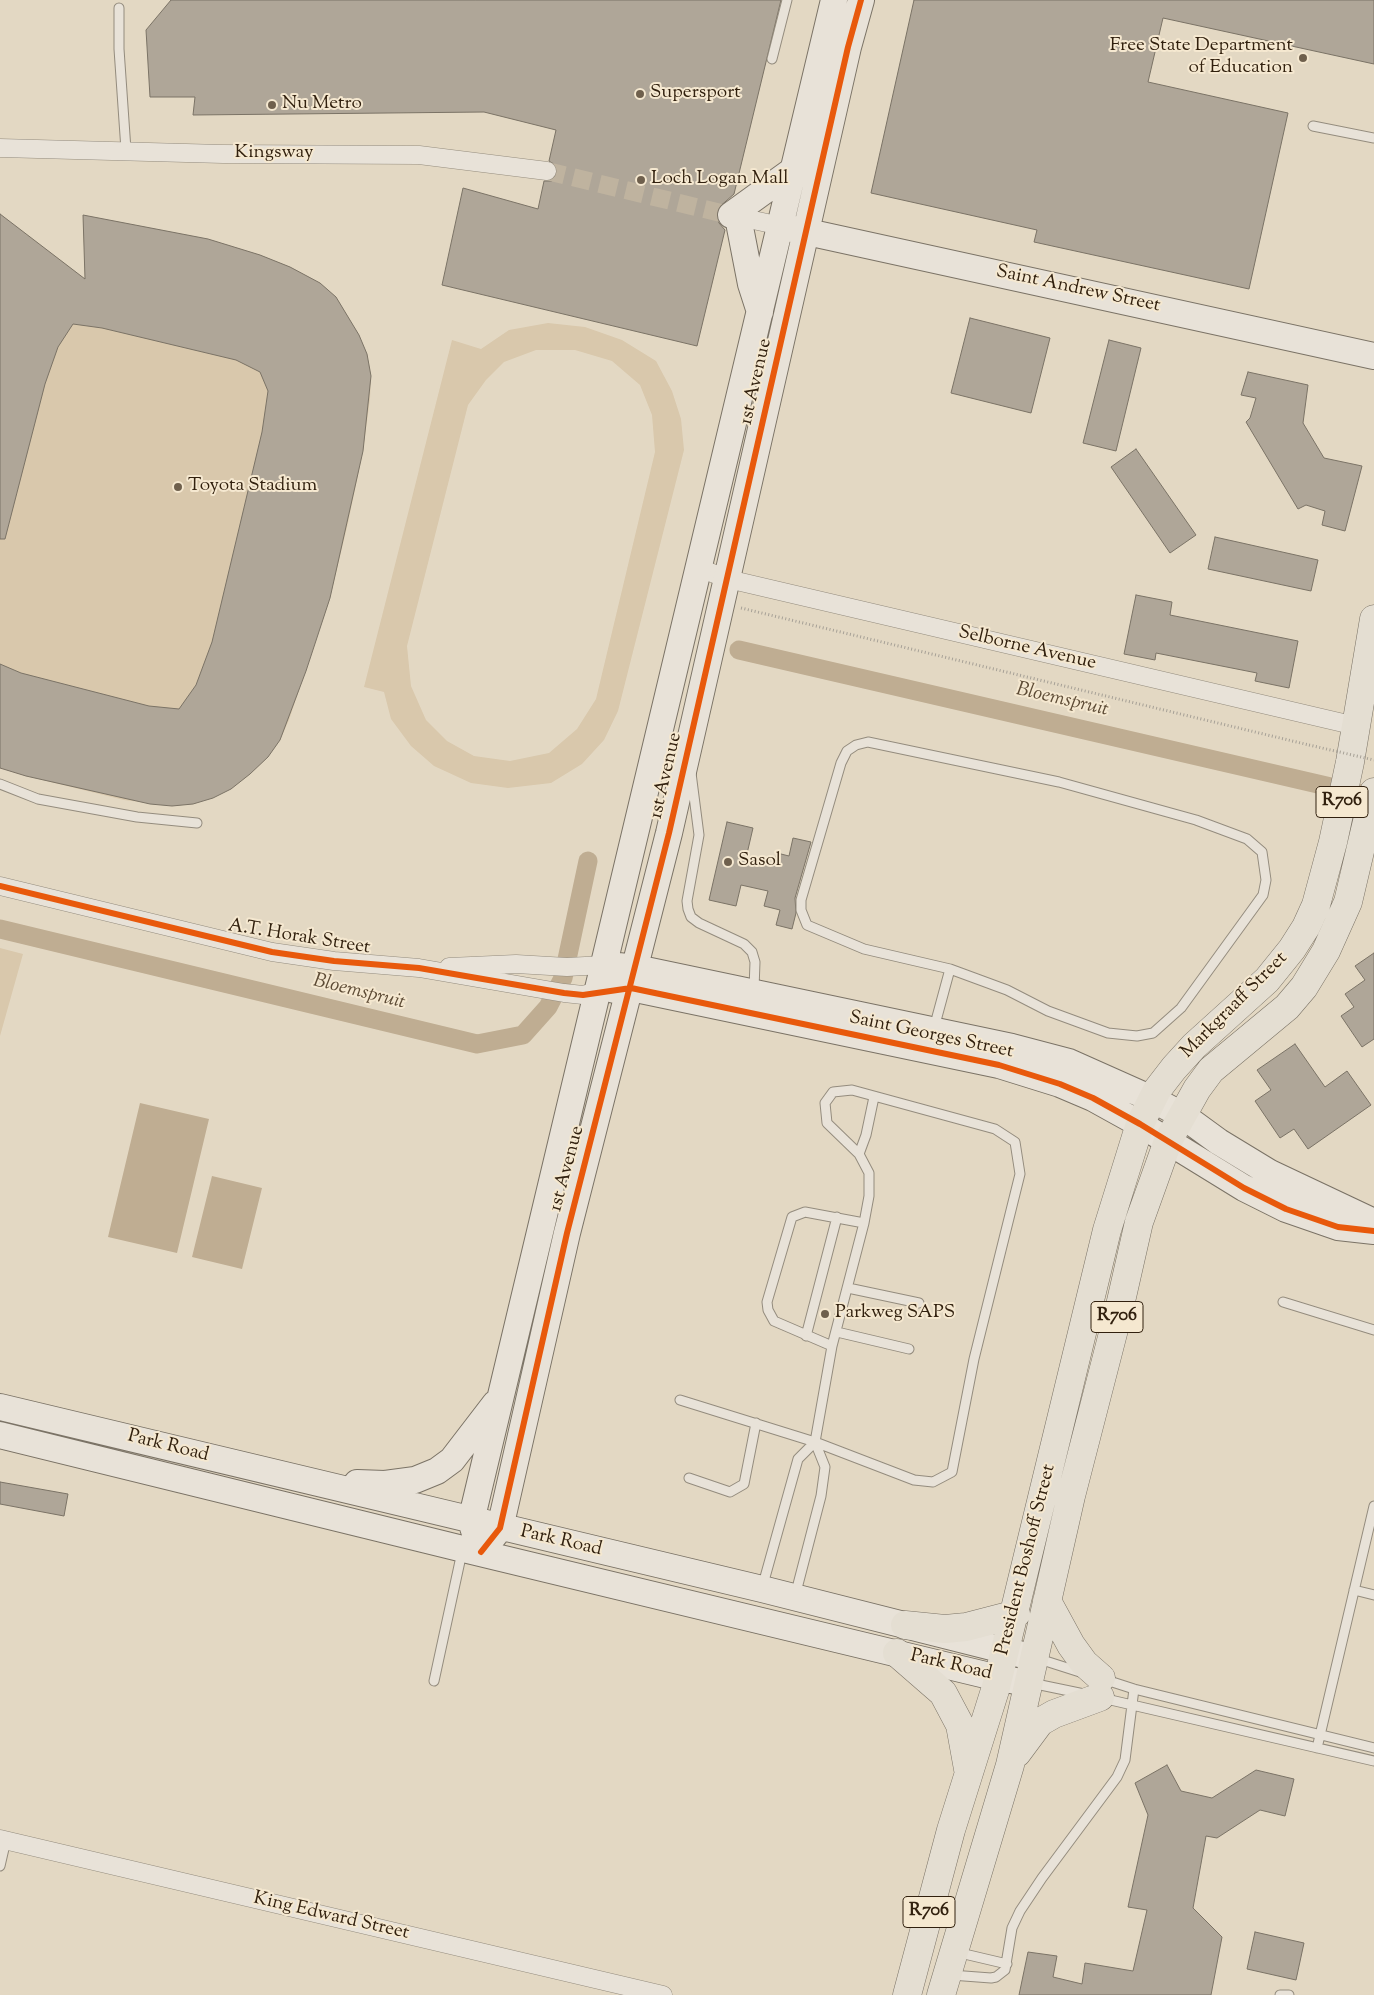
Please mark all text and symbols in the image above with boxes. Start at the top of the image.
place label: Free State Department of Education [1110,36,1293,80]
marker: Free State Department of Education [1297,52,1309,64]
place label: Supersport [650,83,741,105]
marker: Supersport [634,88,646,100]
place label: Nu Metro [282,94,362,116]
marker: Nu Metro [266,99,278,111]
street label: Kingsway [234,143,314,165]
place label: Loch Logan Mall [651,169,789,191]
marker: Loch Logan Mall [635,174,647,186]
street label: Saint Andrew Street [994,261,1162,319]
street label: 1st Avenue [736,337,778,427]
place label: Toyota Stadium [188,476,317,498]
marker: Toyota Stadium [172,481,184,493]
street label: Selborne Avenue [956,622,1098,676]
water label: Bloemspruit [1013,679,1111,723]
street label: 1st Avenue [646,731,688,821]
road number: R706 [1316,786,1368,818]
place label: Sasol [738,851,781,873]
marker: Sasol [722,856,734,868]
street label: A.T. Horak Street [226,915,372,961]
street label: Markgraaff Street [1177,948,1293,1064]
water label: Bloemspruit [310,970,408,1016]
street label: Saint Georges Street [847,1007,1015,1065]
street label: 1st Avenue [546,1124,590,1214]
road number: R706 [1091,1301,1143,1332]
place label: Parkweg SAPS [835,1303,955,1325]
marker: Parkweg SAPS [819,1308,831,1320]
street label: Park Road [125,1426,211,1468]
street label: President Boshoff Street [992,1462,1062,1658]
street label: Park Road [518,1522,604,1562]
street label: Park Road [908,1646,994,1686]
street label: King Edward Street [251,1888,411,1946]
road number: R706 [903,1896,955,1928]

